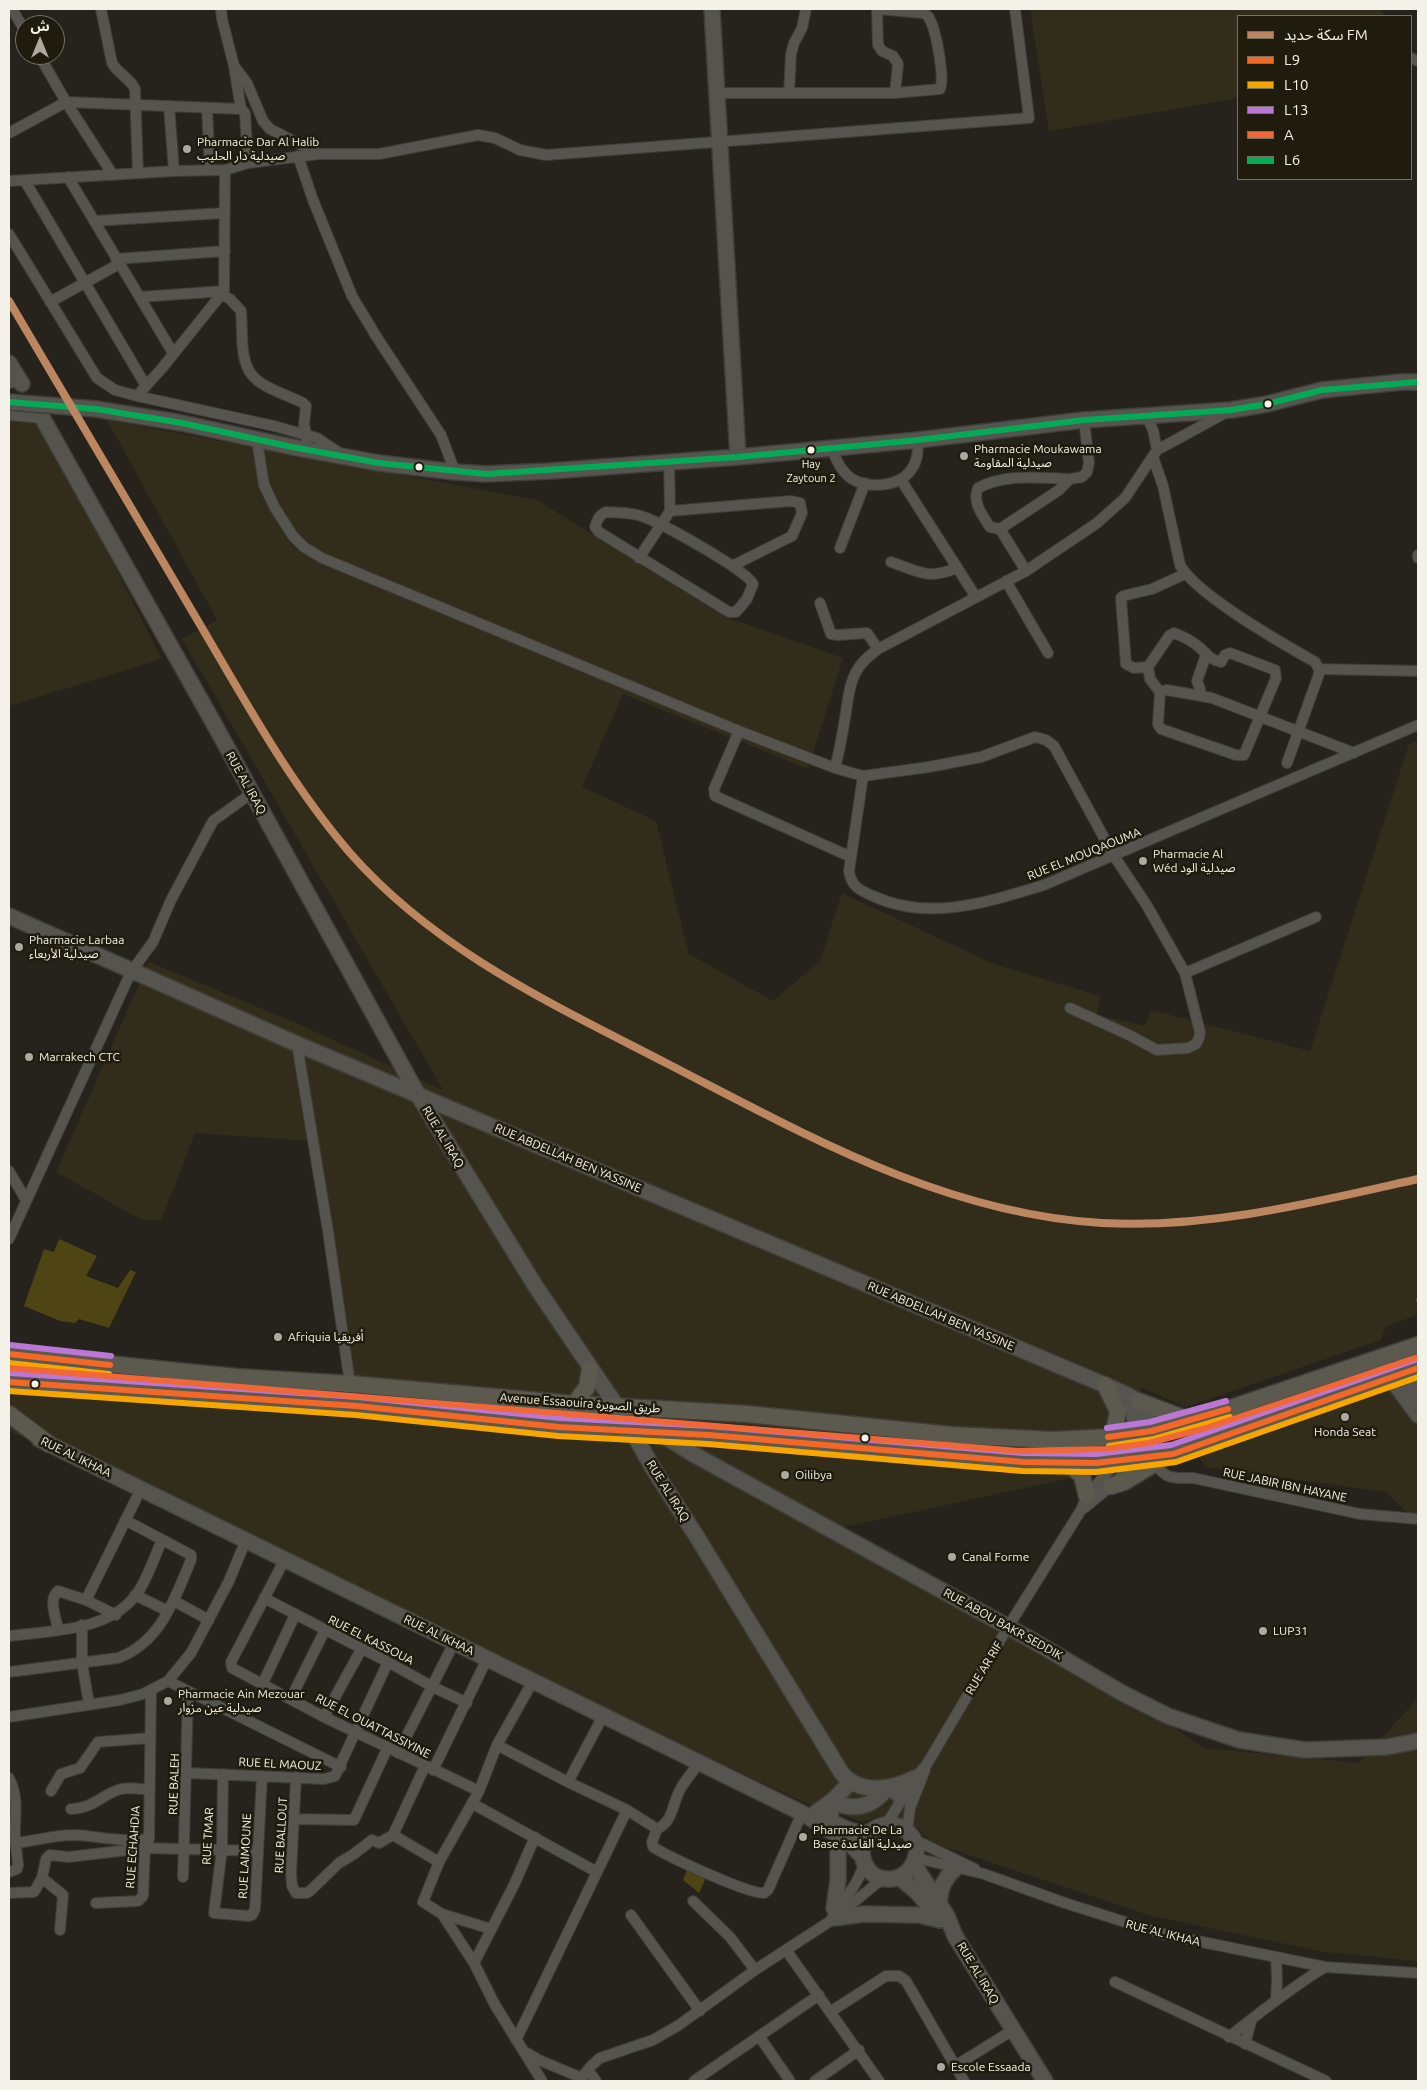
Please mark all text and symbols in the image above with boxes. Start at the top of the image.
north arrow [15,15,65,65]
legend [1237,15,1412,180]
text: ش [30,18,50,34]
text: سكة حديد FM [1284,26,1368,43]
text: L9 [1284,51,1300,68]
text: L10 [1284,76,1309,93]
text: L13 [1284,101,1309,118]
text: A [1284,126,1294,143]
place label: Pharmacie Dar Al Halib صيدلية دار الحليب [197,135,319,163]
marker: Pharmacie Dar Al Halib صيدلية دار الحليب [181,143,193,155]
text: L6 [1284,151,1300,168]
unlabelled marker [1263,399,1273,409]
place label: Pharmacie Moukawama صيدلية المقاومة [974,442,1102,470]
marker: Hay Zaytoun 2 [806,445,816,455]
marker: Pharmacie Moukawama صيدلية المقاومة [958,450,970,462]
place label: Hay Zaytoun 2 [786,457,836,483]
unlabelled marker [414,462,424,472]
street label: RUE AL IRAQ [223,749,269,817]
street label: RUE EL MOUQAOUMA [1025,825,1143,883]
place label: Pharmacie Al Wéd صيدلية الود [1153,847,1236,875]
marker: Pharmacie Al Wéd صيدلية الود [1137,855,1149,867]
place label: Pharmacie Larbaa صيدلية الأربعاء [29,933,124,961]
marker: Pharmacie Larbaa صيدلية الأربعاء [13,941,25,953]
place label: Marrakech CTC [39,1050,120,1064]
marker: Marrakech CTC [23,1051,35,1063]
street label: RUE AL IRAQ [419,1103,467,1171]
street label: RUE ABDELLAH BEN YASSINE [492,1121,644,1195]
street label: RUE ABDELLAH BEN YASSINE [865,1279,1017,1353]
place label: Afriquia أفريقيا [288,1330,364,1344]
marker: Afriquia أفريقيا [272,1331,284,1343]
unlabelled marker [30,1379,40,1389]
street label: Avenue Essaouira طريق الصويرة [499,1390,661,1416]
marker: Honda Seat [1339,1411,1351,1423]
place label: Honda Seat [1314,1425,1376,1439]
unlabelled marker [860,1433,870,1443]
street label: RUE AL IKHAA [38,1434,114,1480]
street label: RUE AL IRAQ [643,1458,693,1524]
street label: RUE JABIR IBN HAYANE [1222,1465,1348,1505]
place label: Oilibya [795,1468,832,1482]
marker: Oilibya [779,1469,791,1481]
place label: Canal Forme [962,1550,1029,1564]
marker: Canal Forme [946,1551,958,1563]
street label: RUE ABOU BAKR SEDDIK [941,1585,1065,1663]
street label: RUE EL KASSOUA [326,1612,416,1668]
street label: RUE AL IKHAA [401,1612,477,1658]
place label: LUP31 [1273,1624,1308,1638]
marker: LUP31 [1257,1625,1269,1637]
street label: RUE AR RIF [962,1639,1006,1697]
place label: Pharmacie Ain Mezouar صيدلية عين مزوار [178,1687,304,1715]
street label: RUE EL OUATTASSIYINE [313,1691,433,1761]
marker: Pharmacie Ain Mezouar صيدلية عين مزوار [162,1695,174,1707]
street label: RUE BALEH [166,1753,182,1815]
street label: RUE EL MAOUZ [238,1755,322,1773]
street label: RUE BALLOUT [272,1796,290,1874]
street label: RUE ECHAHDIA [123,1805,143,1889]
street label: RUE TMAR [199,1807,217,1865]
street label: RUE LAIMOUNE [236,1813,254,1899]
place label: Pharmacie De La Base صيدلية القاعدة [813,1823,912,1851]
marker: Pharmacie De La Base صيدلية القاعدة [797,1831,809,1843]
street label: RUE AL IKHAA [1124,1917,1202,1949]
street label: RUE AL IRAQ [954,1939,1002,2007]
place label: Escole Essaada [951,2060,1031,2074]
marker: Escole Essaada [935,2061,947,2073]

